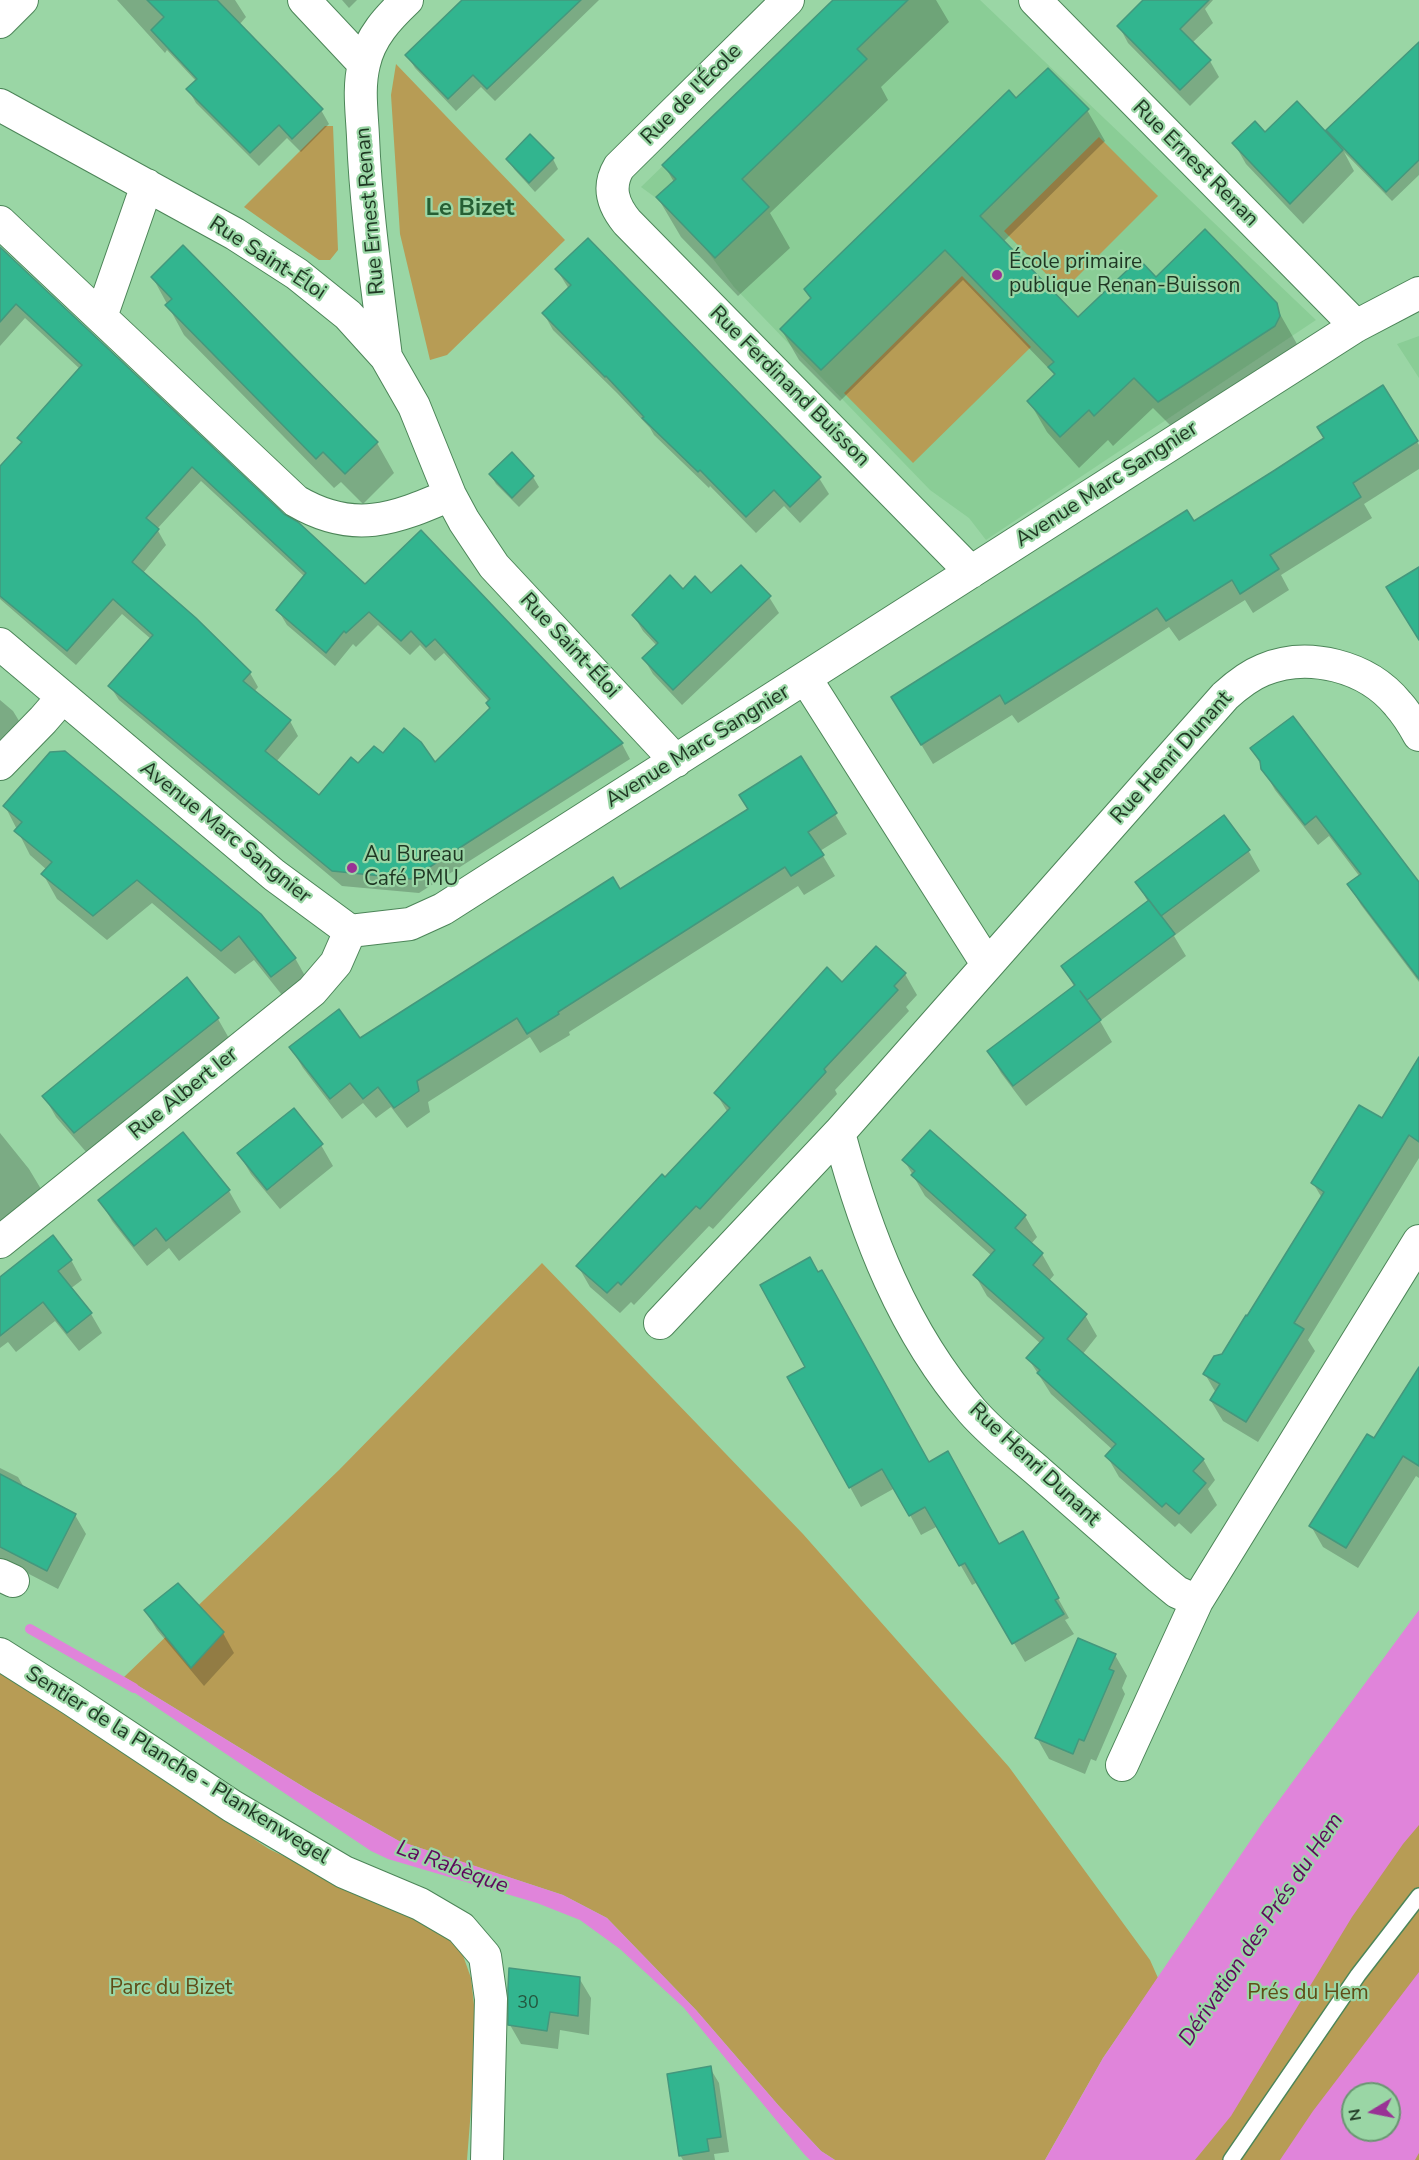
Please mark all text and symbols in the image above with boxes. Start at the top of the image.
street label: Rue de l'École [636,39,748,151]
street label: Rue Ernest Renan [1127,96,1263,232]
street label: Rue Ernest Renan [351,126,391,296]
district label: Le Bizet [426,195,514,223]
street label: Rue Saint-Éloi [204,212,330,306]
place label: École primaire publique Renan-Buisson [1009,250,1240,300]
marker: École primaire publique Renan-Buisson [990,268,1004,282]
street label: Rue Ferdinand Buisson [704,302,874,472]
street label: Avenue Marc Sangnier [1011,417,1203,553]
street label: Rue Saint-Éloi [514,588,624,704]
street label: Avenue Marc Sangnier [601,680,795,814]
street label: Rue Henri Dunant [1106,687,1238,829]
street label: Avenue Marc Sangnier [135,756,315,910]
place label: Au Bureau Café PMU [364,843,464,893]
marker: Au Bureau Café PMU [345,861,359,875]
street label: Rue Albert Ier [125,1043,243,1145]
street label: Rue Henri Dunant [964,1398,1104,1532]
street label: Sentier de la Planche - Plankenwegel [21,1662,333,1870]
water label: Dérivation des Prés du Hem [1174,1809,1350,2051]
water label: La Rabèque [393,1836,511,1900]
park label: Parc du Bizet [110,1976,232,2002]
park label: Prés du Hem [1247,1981,1369,2007]
house number: 30 [517,1993,539,2015]
north arrow [1341,2082,1401,2142]
text: N [1343,2107,1367,2123]

